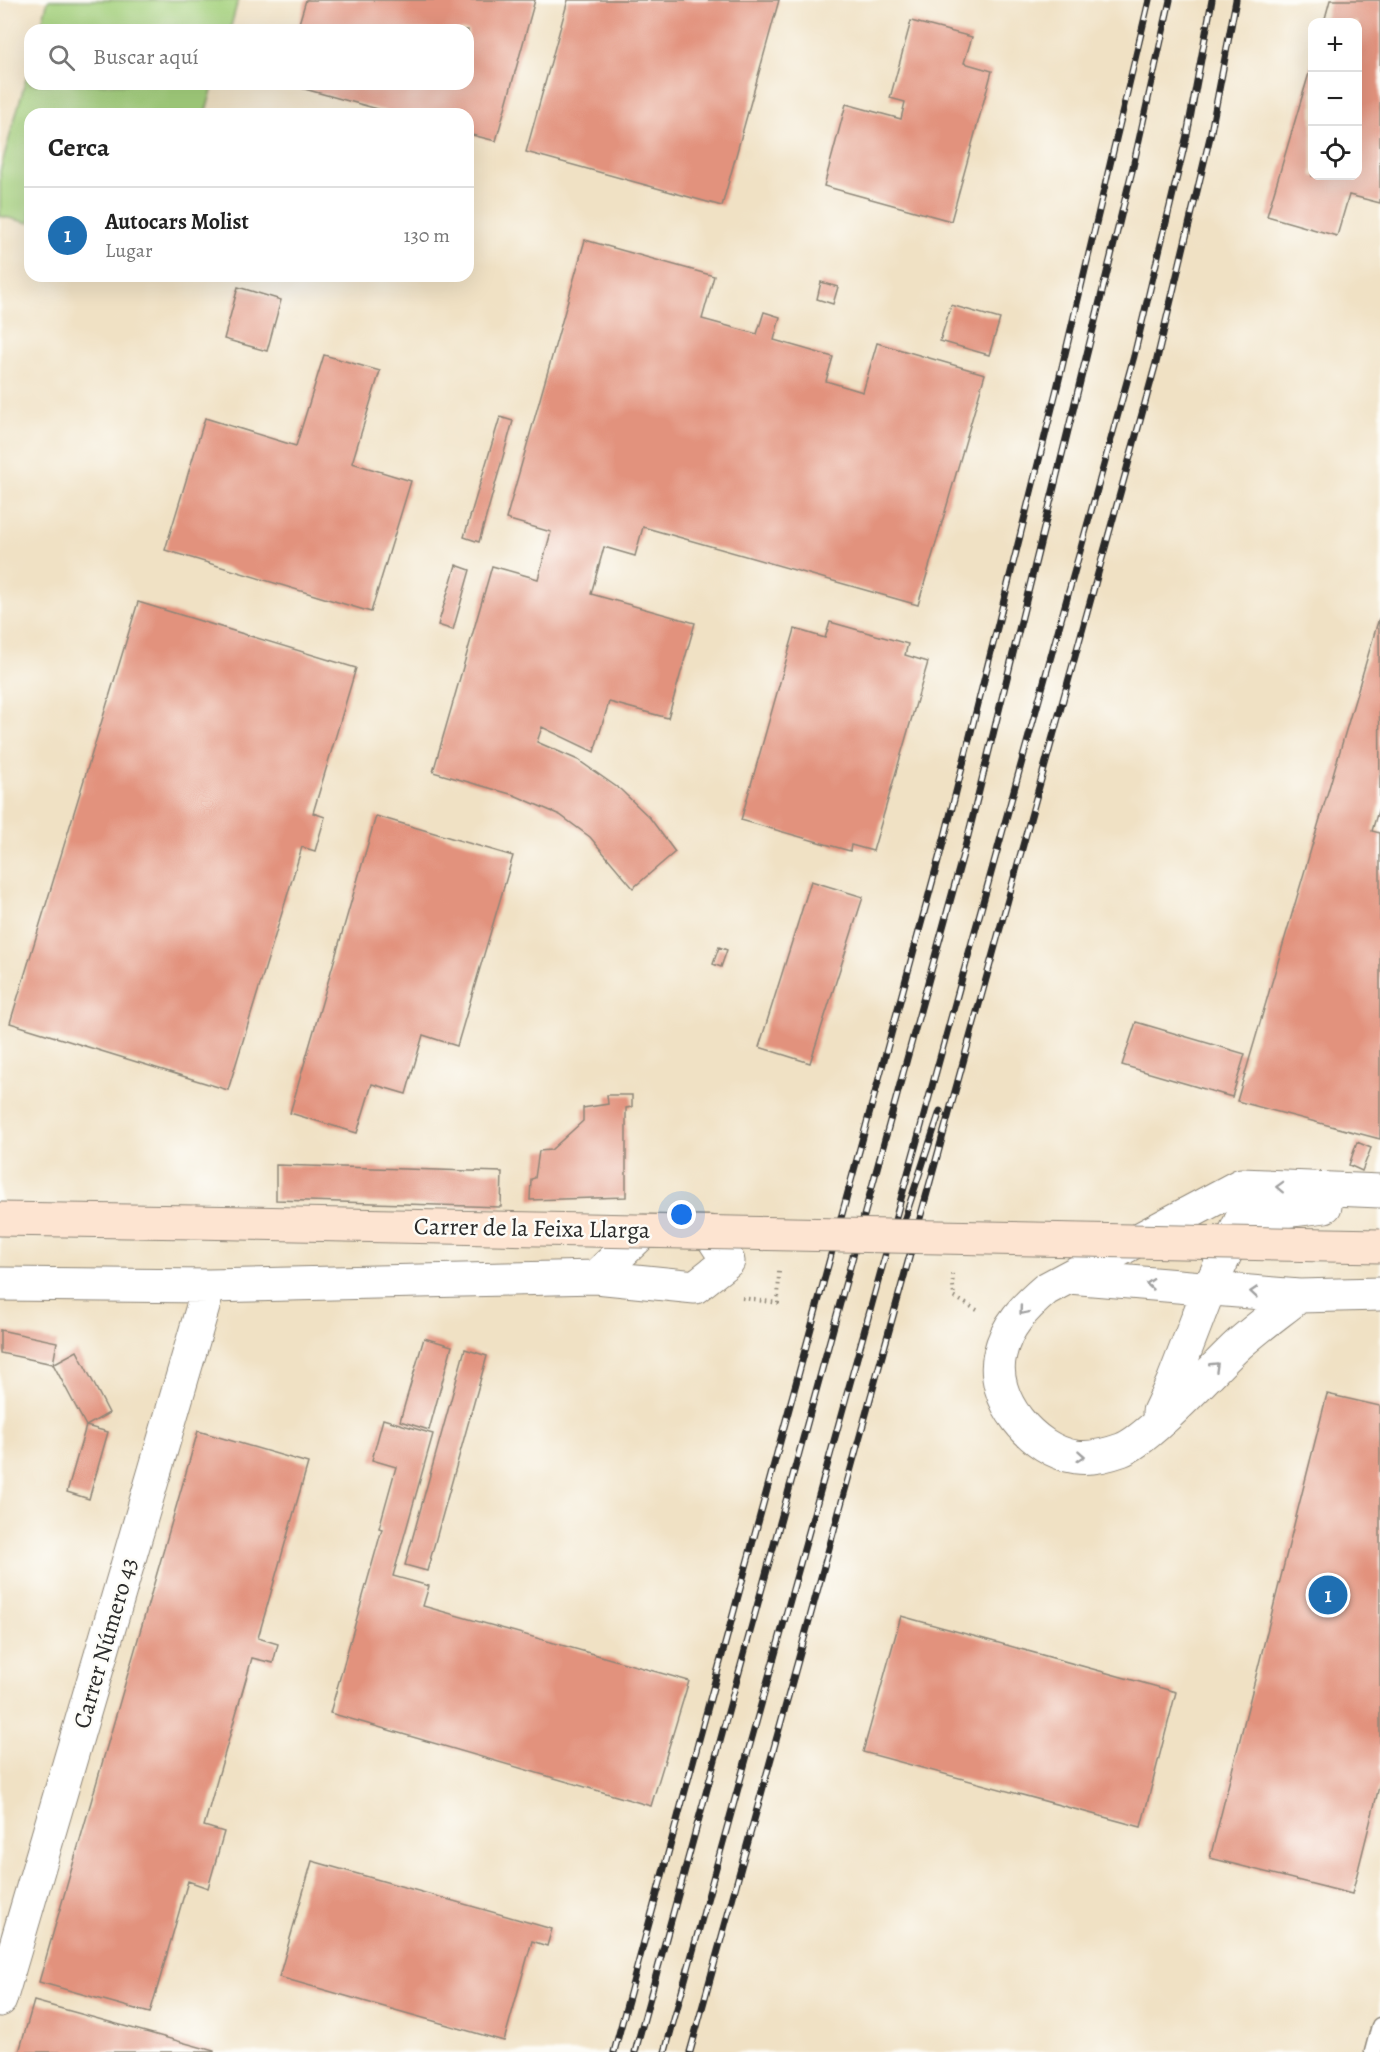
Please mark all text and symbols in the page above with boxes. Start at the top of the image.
map controls [1308,18,1362,180]
button: + [1308,18,1362,72]
search box [24,24,474,90]
icon: search [45,41,78,74]
text: Buscar aquí [93,42,199,72]
button: − [1308,72,1362,126]
button: locate [1308,126,1362,180]
text: Cerca [48,130,110,165]
text: Autocars Molist [105,207,249,237]
text: 1 [64,222,71,249]
text: 130 m [404,222,450,249]
text: Lugar [105,237,153,264]
one-way arrow [1275,1181,1284,1194]
your location [667,1200,696,1229]
street label: Carrer de la Feixa Llarga [414,1210,651,1246]
one-way arrow [1146,1278,1155,1291]
one-way arrow [1249,1286,1259,1299]
one-way arrow [1019,1304,1030,1315]
one-way arrow [1209,1362,1219,1373]
one-way arrow [1076,1449,1085,1462]
street label: Carrer Número 43 [65,1554,145,1732]
pin: 1 [1308,1572,1348,1618]

